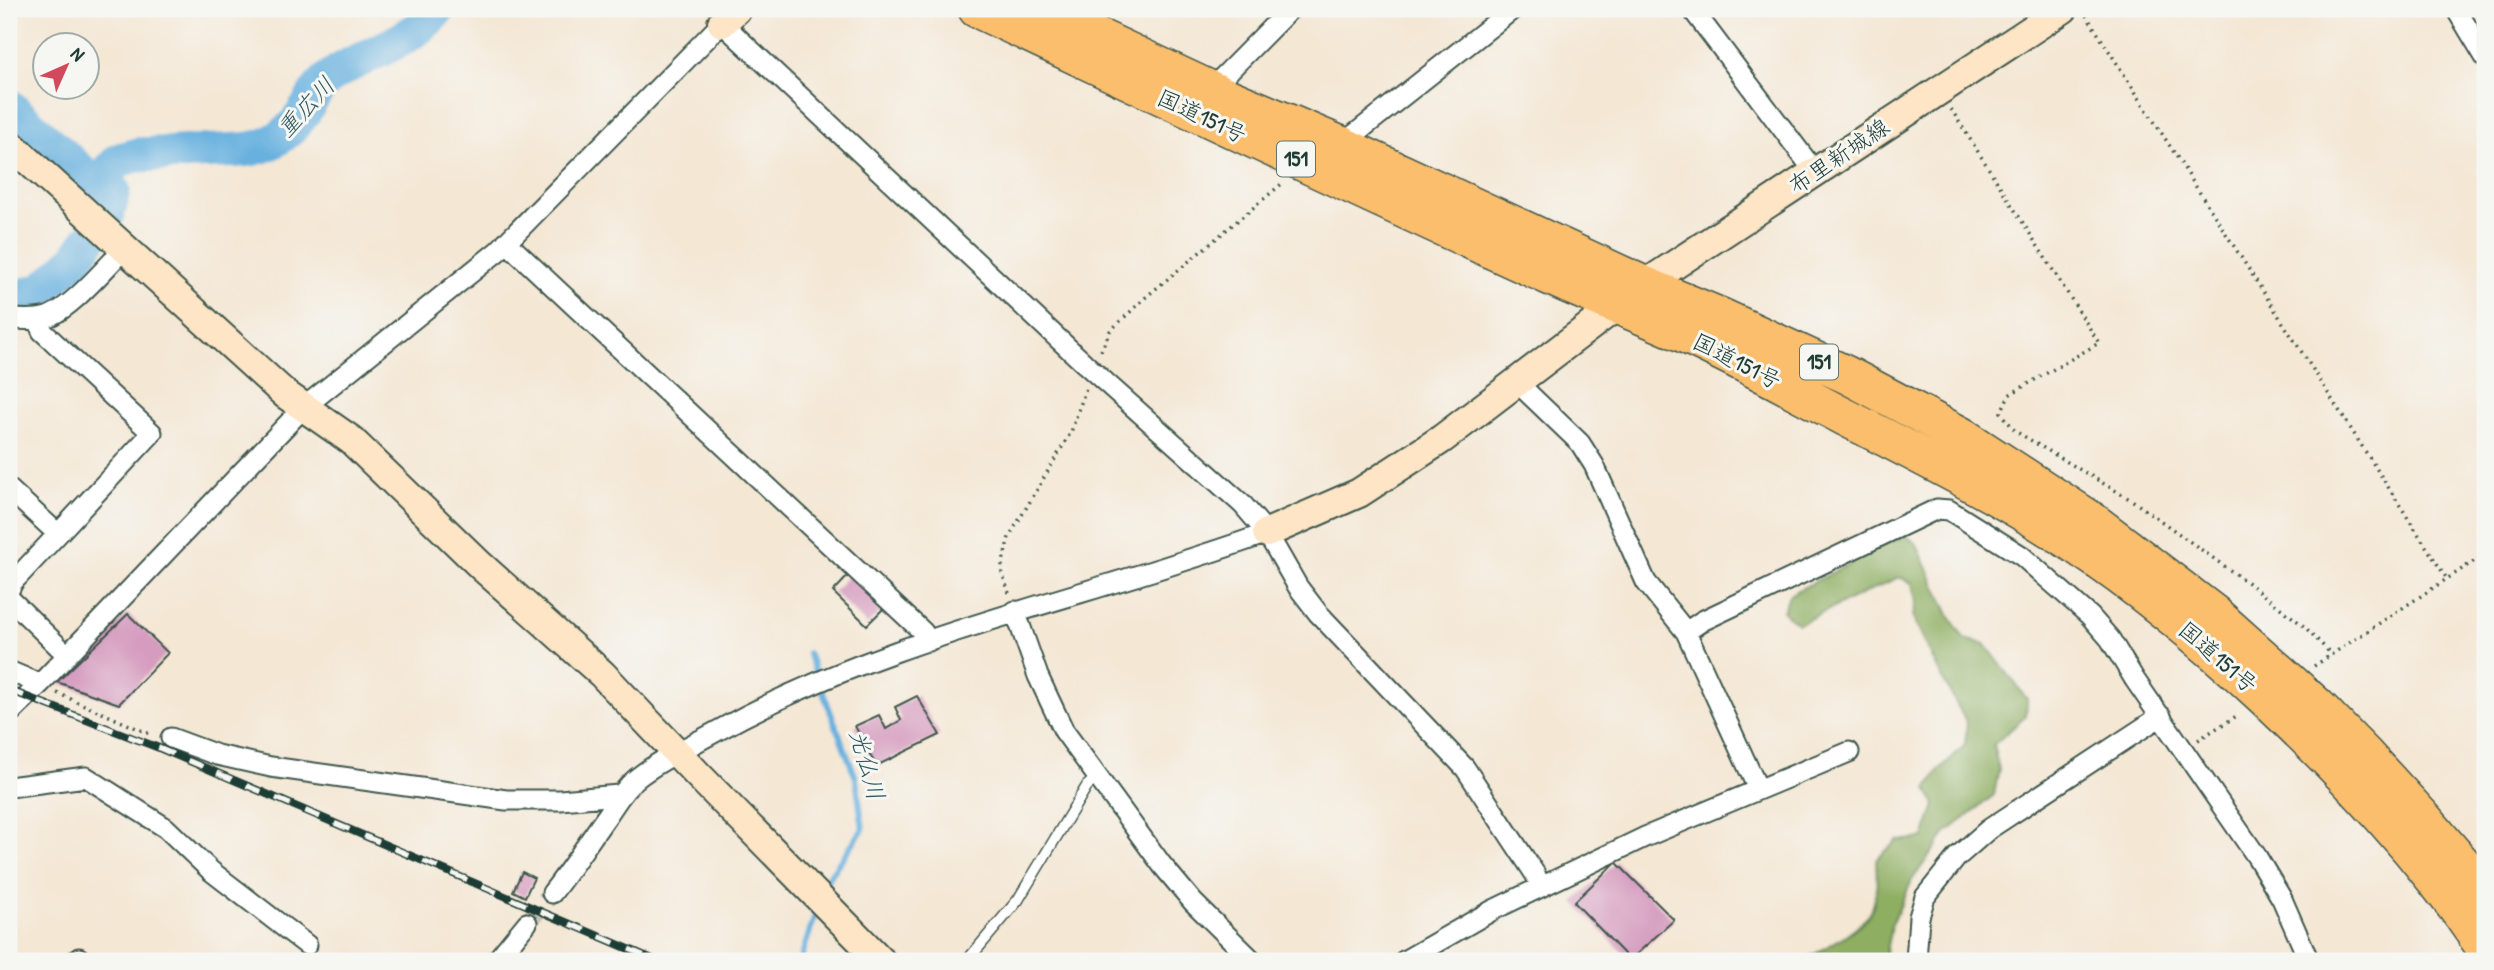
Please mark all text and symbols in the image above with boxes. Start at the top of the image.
north arrow [32,32,102,102]
text: N [65,41,91,67]
water label: 重広川 [269,69,342,144]
street label: 国道151号 [1152,81,1252,150]
street label: 布里新城線 [1782,111,1895,201]
road number: 151 [1277,142,1315,176]
street label: 国道151号 [1688,325,1787,396]
road number: 151 [1800,344,1838,380]
street label: 国道151号 [2172,614,2265,700]
water label: 光仏川 [843,726,893,804]

